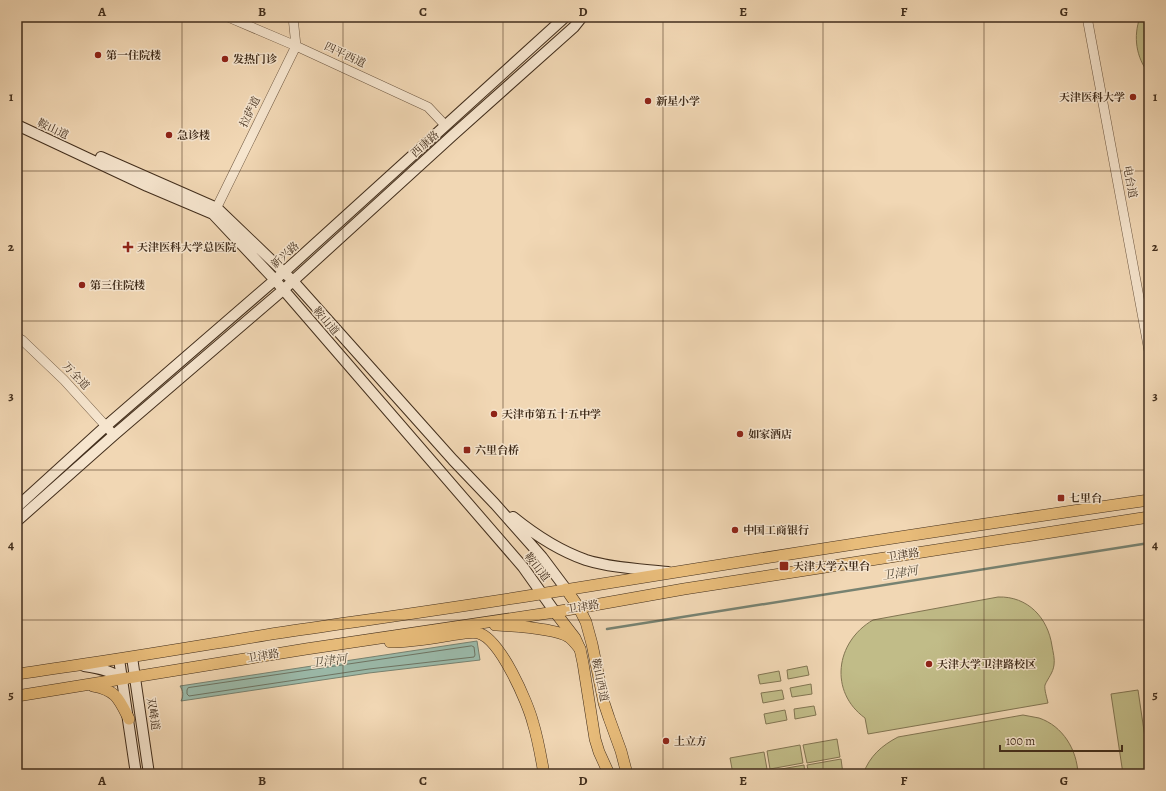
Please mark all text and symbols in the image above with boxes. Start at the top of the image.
text: A [97,3,107,20]
text: B [258,3,266,20]
text: C [419,3,427,20]
text: D [578,3,588,20]
text: E [739,3,747,20]
text: F [901,3,908,20]
text: G [1060,3,1068,20]
street label: 四平西道 [322,39,368,71]
place label: 第一住院楼 [106,48,161,63]
marker: 第一住院楼 [93,50,103,60]
place label: 发热门诊 [233,52,277,67]
marker: 发热门诊 [220,54,230,64]
text: 1 [9,88,14,105]
text: 1 [1153,88,1158,105]
place label: 天津医科大学 [1059,90,1125,105]
marker: 天津医科大学 [1128,92,1138,102]
street label: 拉萨道 [236,94,264,130]
place label: 新星小学 [656,94,700,109]
marker: 新星小学 [643,96,653,106]
street label: 鞍山道 [35,115,71,143]
street label: 西康路 [408,127,442,161]
place label: 急诊楼 [177,128,210,143]
marker: 急诊楼 [164,130,174,140]
street label: 电台道 [1119,164,1141,200]
text: 2 [8,238,15,255]
street label: 新兴路 [268,238,302,272]
text: 2 [1152,238,1159,255]
place label: 天津医科大学总医院 [137,240,237,255]
marker: 天津医科大学总医院 [122,241,134,253]
place label: 第三住院楼 [90,278,145,293]
marker: 第三住院楼 [77,280,87,290]
street label: 鞍山道 [310,304,342,338]
street label: 万全道 [59,359,93,393]
text: 3 [8,387,14,404]
text: 3 [1152,387,1158,404]
place label: 天津市第五十五中学 [502,407,601,422]
marker: 天津市第五十五中学 [489,409,499,419]
place label: 如家酒店 [748,427,792,442]
marker: 如家酒店 [735,429,745,439]
place label: 六里台桥 [475,443,519,458]
marker: 六里台桥 [462,445,472,455]
place label: 七里台 [1069,491,1102,506]
marker: 七里台 [1056,493,1066,503]
place label: 中国工商银行 [743,523,809,538]
marker: 中国工商银行 [730,525,740,535]
text: 4 [8,536,14,553]
text: 4 [1152,536,1158,553]
street label: 卫津路 [886,545,920,565]
street label: 鞍山道 [521,549,553,585]
place label: 天津大学六里台 [793,559,870,574]
marker: 天津大学六里台 [778,560,790,572]
water label: 卫津河 [881,562,921,584]
street label: 卫津路 [565,597,601,617]
street label: 卫津路 [245,646,281,666]
water label: 卫津河 [310,650,350,671]
street label: 鞍山西道 [588,657,612,703]
place label: 天津大学卫津路校区 [937,657,1036,672]
marker: 天津大学卫津路校区 [924,659,934,669]
text: 5 [8,686,14,703]
text: 5 [1152,686,1158,703]
street label: 双峰道 [143,697,163,731]
scale bar [1000,727,1122,753]
text: 100 m [1006,733,1035,749]
place label: 土立方 [674,734,707,749]
marker: 土立方 [661,736,671,746]
text: A [97,772,107,789]
text: B [258,772,266,789]
text: C [419,772,427,789]
text: D [578,772,588,789]
text: E [739,772,747,789]
text: F [901,772,908,789]
text: G [1060,772,1068,789]

